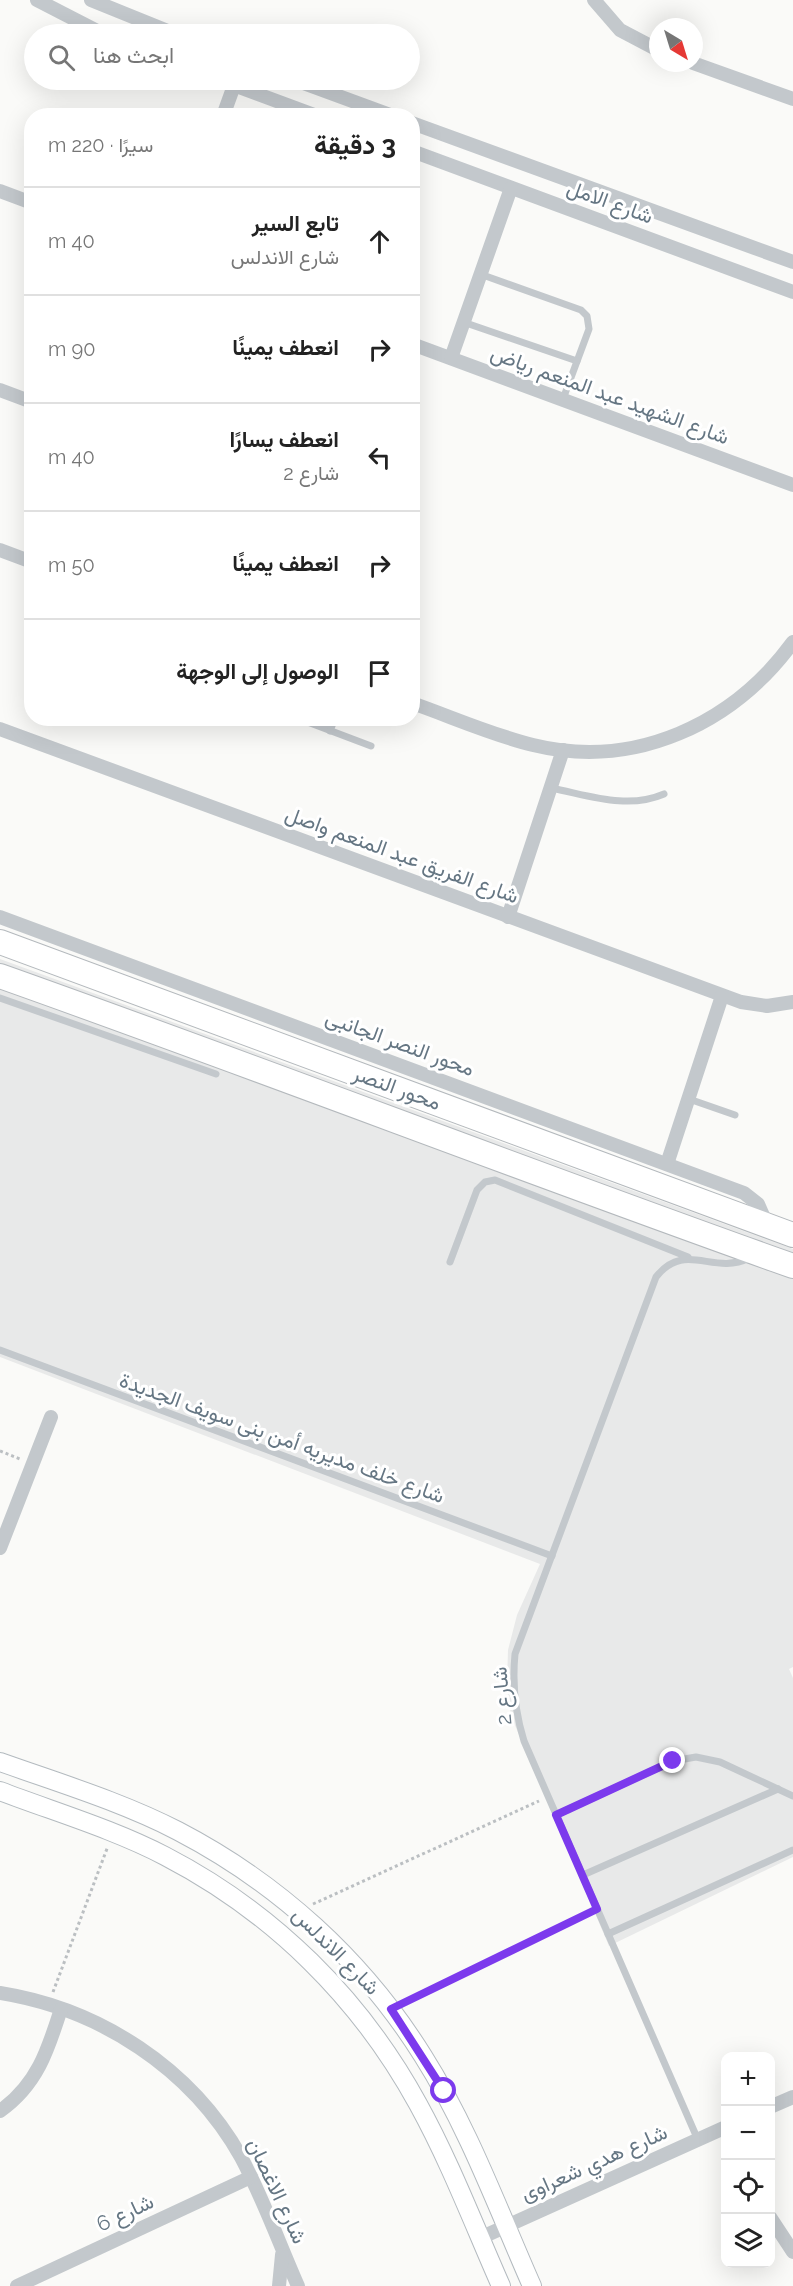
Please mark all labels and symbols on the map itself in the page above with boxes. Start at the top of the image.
north arrow [649,18,703,72]
street label: شارع الامل [563,174,657,230]
street label: شارع الشهيد عبد المنعم رياض [487,340,733,451]
street label: شارع الفريق عبد المنعم واصل [281,801,522,910]
street label: محور النصر الجانبى [322,1004,478,1082]
street label: محور النصر [349,1060,444,1116]
street label: شارع خلف مديريه أمن بنى سويف الجديدة [116,1367,448,1510]
street label: شارع 2 [486,1666,518,1726]
route end [659,1747,685,1773]
street label: شارع الاندلس [286,1902,385,2001]
route start [430,2077,456,2103]
street label: شارع هدي شعراوى [517,2119,673,2211]
street label: شارع الاغصان [240,2134,313,2248]
street label: شارع 6 [92,2188,158,2238]

